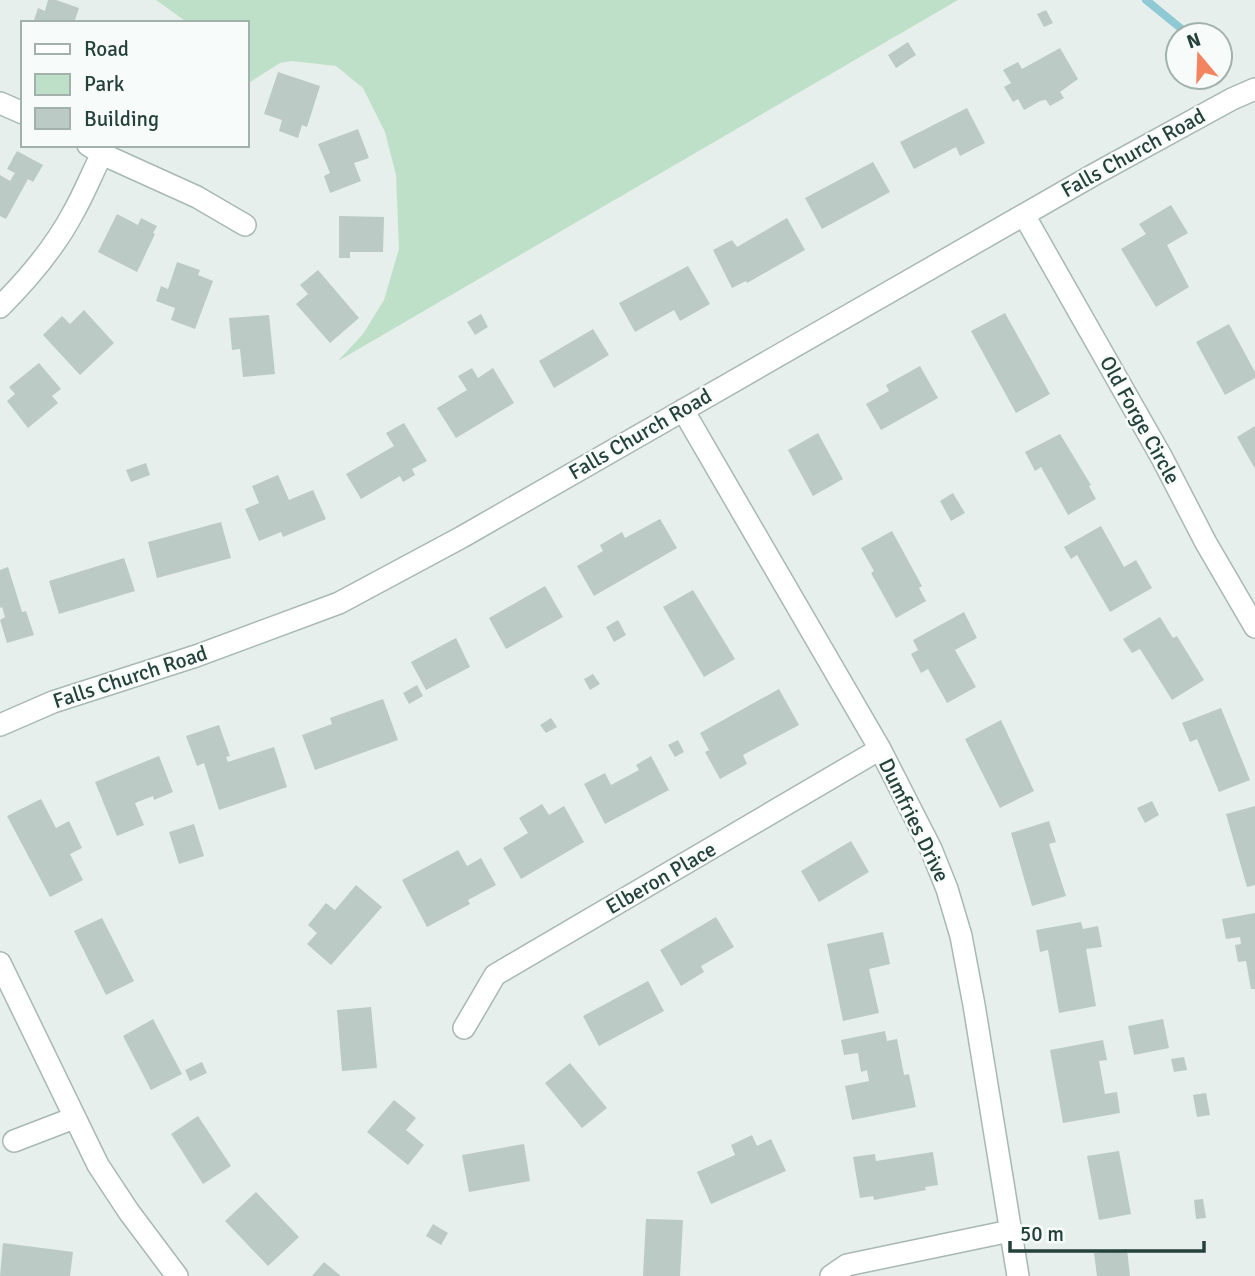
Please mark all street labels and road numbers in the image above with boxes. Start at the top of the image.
street label: Falls Church Road [1056,103,1210,203]
street label: Old Forge Circle [1094,351,1186,489]
street label: Falls Church Road [564,383,716,485]
street label: Falls Church Road [50,640,210,714]
street label: Dumfries Drive [873,754,955,886]
street label: Elberon Place [601,836,721,920]

